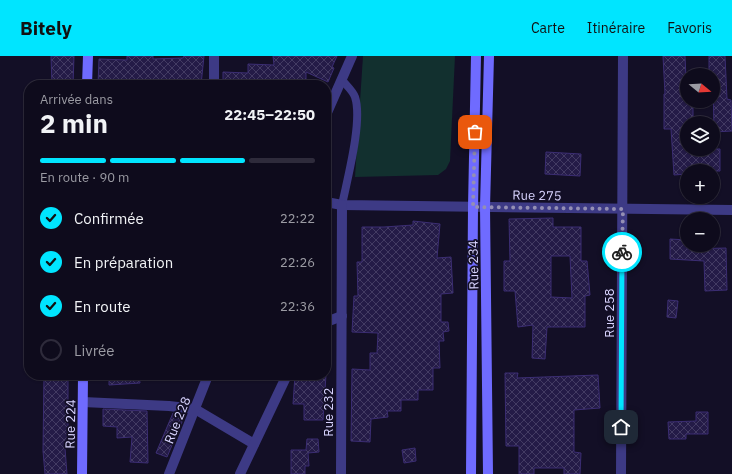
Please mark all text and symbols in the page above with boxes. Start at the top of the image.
text: Bitely [20,16,72,40]
text: Carte [531,19,565,37]
text: Itinéraire [587,19,645,37]
text: Favoris [667,19,712,37]
north arrow [680,68,720,108]
map controls [680,68,720,252]
text: Arrivée dans [40,91,113,108]
text: 22:45–22:50 [224,105,315,124]
text: 2 min [40,106,108,140]
pin [458,115,492,149]
button: layers [680,116,720,156]
icon: bag [464,121,486,143]
button: + [680,164,720,204]
text: En route · 90 m [40,169,129,186]
street label: Rue 275 [512,187,562,204]
icon: check [40,207,62,229]
text: Confirmée [74,209,144,228]
text: 22:22 [280,210,315,227]
button: − [680,212,720,252]
courier [602,232,642,272]
street label: Rue 234 [465,240,482,290]
icon: bike [611,241,633,263]
icon: check [40,251,62,273]
text: En préparation [74,253,173,272]
text: 22:26 [280,254,315,271]
street label: Rue 258 [601,288,618,338]
icon: check [40,295,62,317]
text: En route [74,297,131,316]
text: 22:36 [280,298,315,315]
text: Livrée [74,341,115,360]
street label: Rue 232 [320,387,337,437]
street label: Rue 228 [160,394,195,446]
street label: Rue 224 [62,399,79,449]
pin [604,410,638,444]
icon: home [610,416,632,438]

